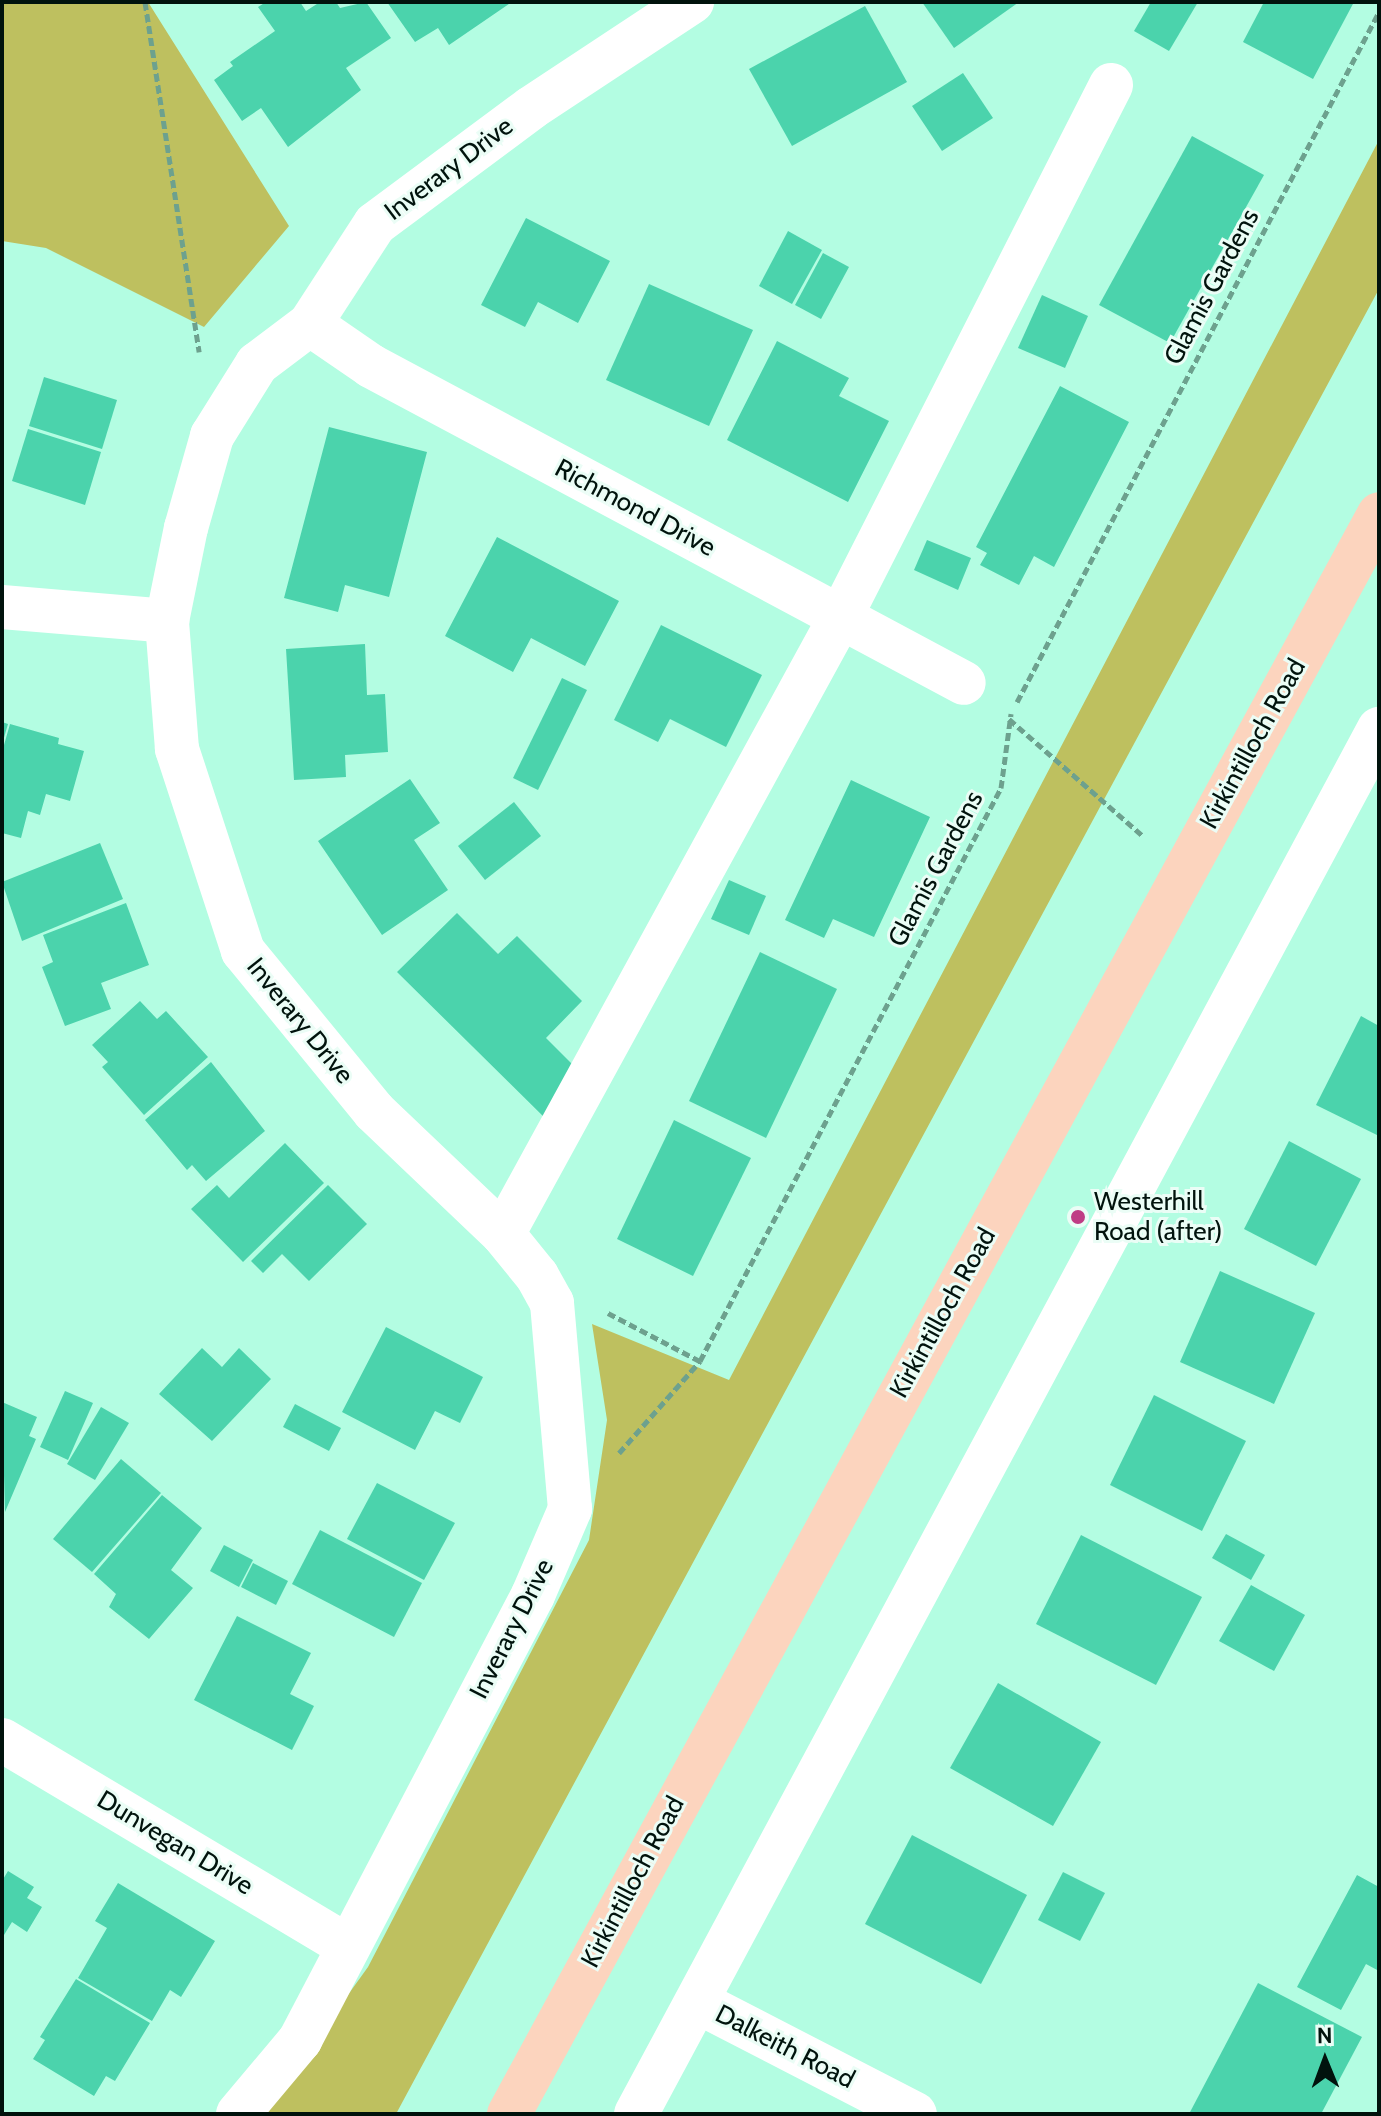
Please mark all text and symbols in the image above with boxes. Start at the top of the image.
street label: Inverary Drive [379,111,519,227]
street label: Glamis Gardens [1158,204,1266,370]
street label: Richmond Drive [549,453,721,563]
street label: Kirkintilloch Road [1193,654,1313,834]
street label: Glamis Gardens [882,786,990,952]
street label: Inverary Drive [240,952,360,1090]
place label: Westerhill Road (after) [1094,1186,1222,1248]
marker: Westerhill Road (after) [1069,1208,1087,1226]
street label: Kirkintilloch Road [883,1223,1003,1403]
street label: Inverary Drive [463,1554,561,1704]
street label: Dunvegan Drive [91,1784,259,1902]
street label: Kirkintilloch Road [575,1791,691,1973]
street label: Dalkeith Road [710,1999,860,2095]
north arrow [1285,2020,1365,2100]
text: N [1317,2022,1333,2049]

